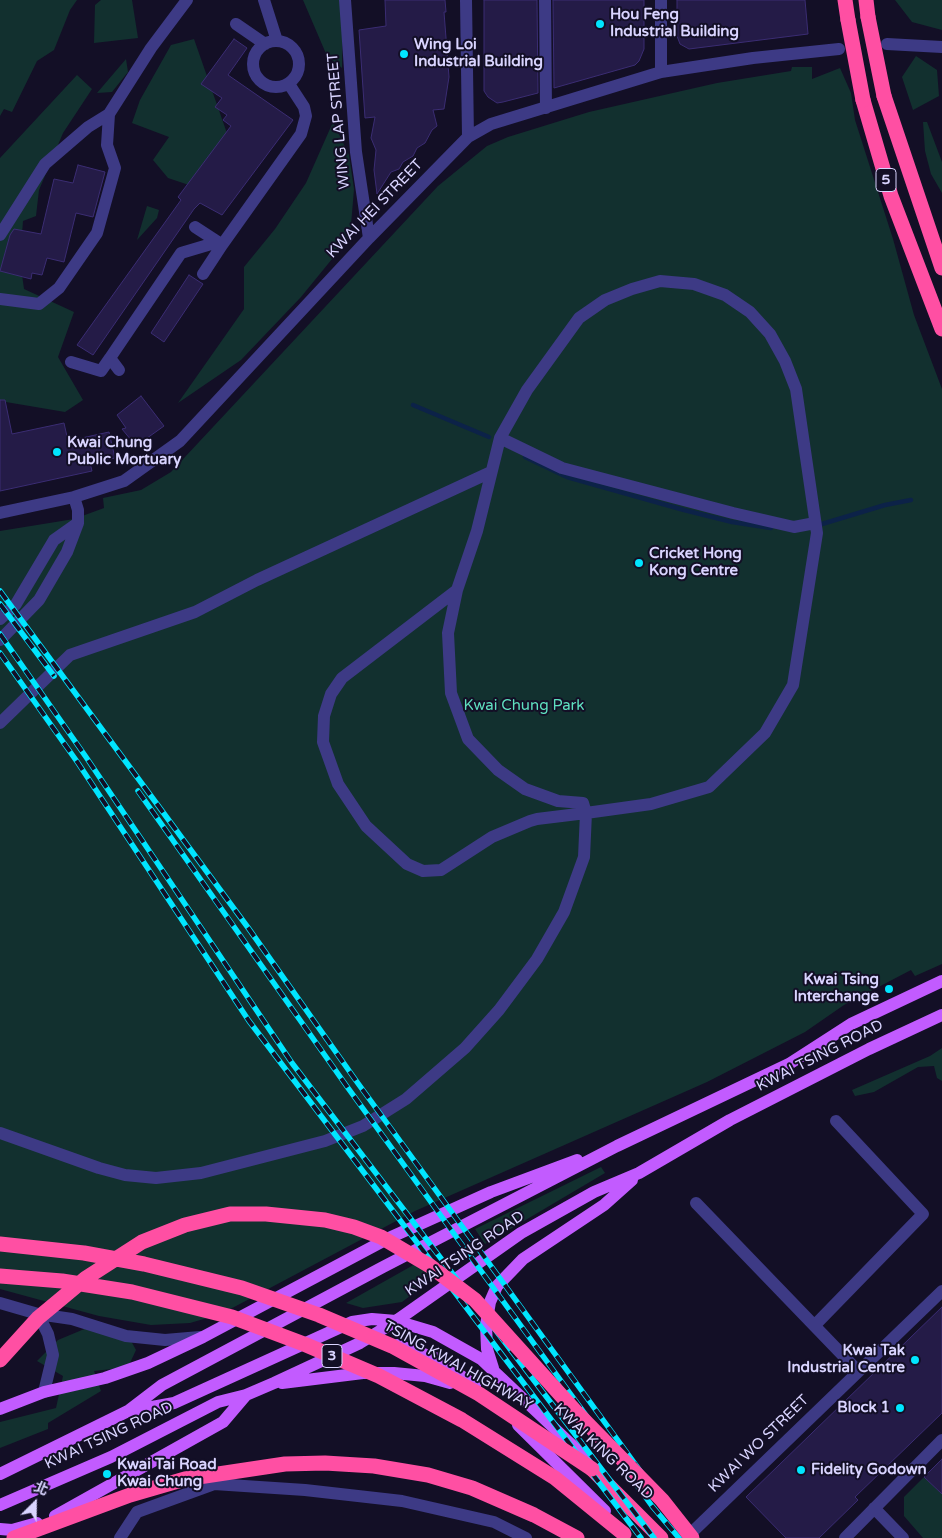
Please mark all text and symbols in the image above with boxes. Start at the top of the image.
place label: Hou Feng Industrial Building [610,6,739,41]
marker: Hou Feng Industrial Building [594,18,606,30]
place label: Wing Loi Industrial Building [414,36,543,71]
marker: Wing Loi Industrial Building [398,48,410,60]
street label: WING LAP STREET [324,52,354,190]
street label: KWAI HEI STREET [323,156,427,262]
road number: 5 [876,168,896,192]
place label: Kwai Chung Public Mortuary [67,434,181,469]
marker: Kwai Chung Public Mortuary [51,446,63,458]
place label: Cricket Hong Kong Centre [649,545,742,580]
marker: Cricket Hong Kong Centre [633,557,645,569]
park label: Kwai Chung Park [463,697,585,715]
place label: Kwai Tsing Interchange [794,971,879,1006]
marker: Kwai Tsing Interchange [883,983,895,995]
street label: KWAI TSING ROAD [754,1016,886,1096]
street label: KWAI TSING ROAD [402,1208,528,1300]
street label: TSING KWAI HIGHWAY [380,1317,536,1415]
place label: Kwai Tak Industrial Centre [787,1342,905,1377]
road number: 3 [322,1344,342,1368]
marker: Kwai Tak Industrial Centre [909,1354,921,1366]
street label: KWAI WO STREET [705,1391,813,1497]
street label: KWAI TSING ROAD [42,1398,176,1474]
place label: Block 1 [837,1399,890,1417]
street label: KWAI KING ROAD [550,1400,656,1504]
marker: Block 1 [894,1402,906,1414]
place label: Kwai Tai Road Kwai Chung [117,1456,217,1491]
place label: Fidelity Godown [811,1461,927,1479]
marker: Fidelity Godown [795,1464,807,1476]
marker: Kwai Tai Road Kwai Chung [101,1468,113,1480]
north arrow [10,1478,60,1528]
text: 北 [31,1478,51,1499]

